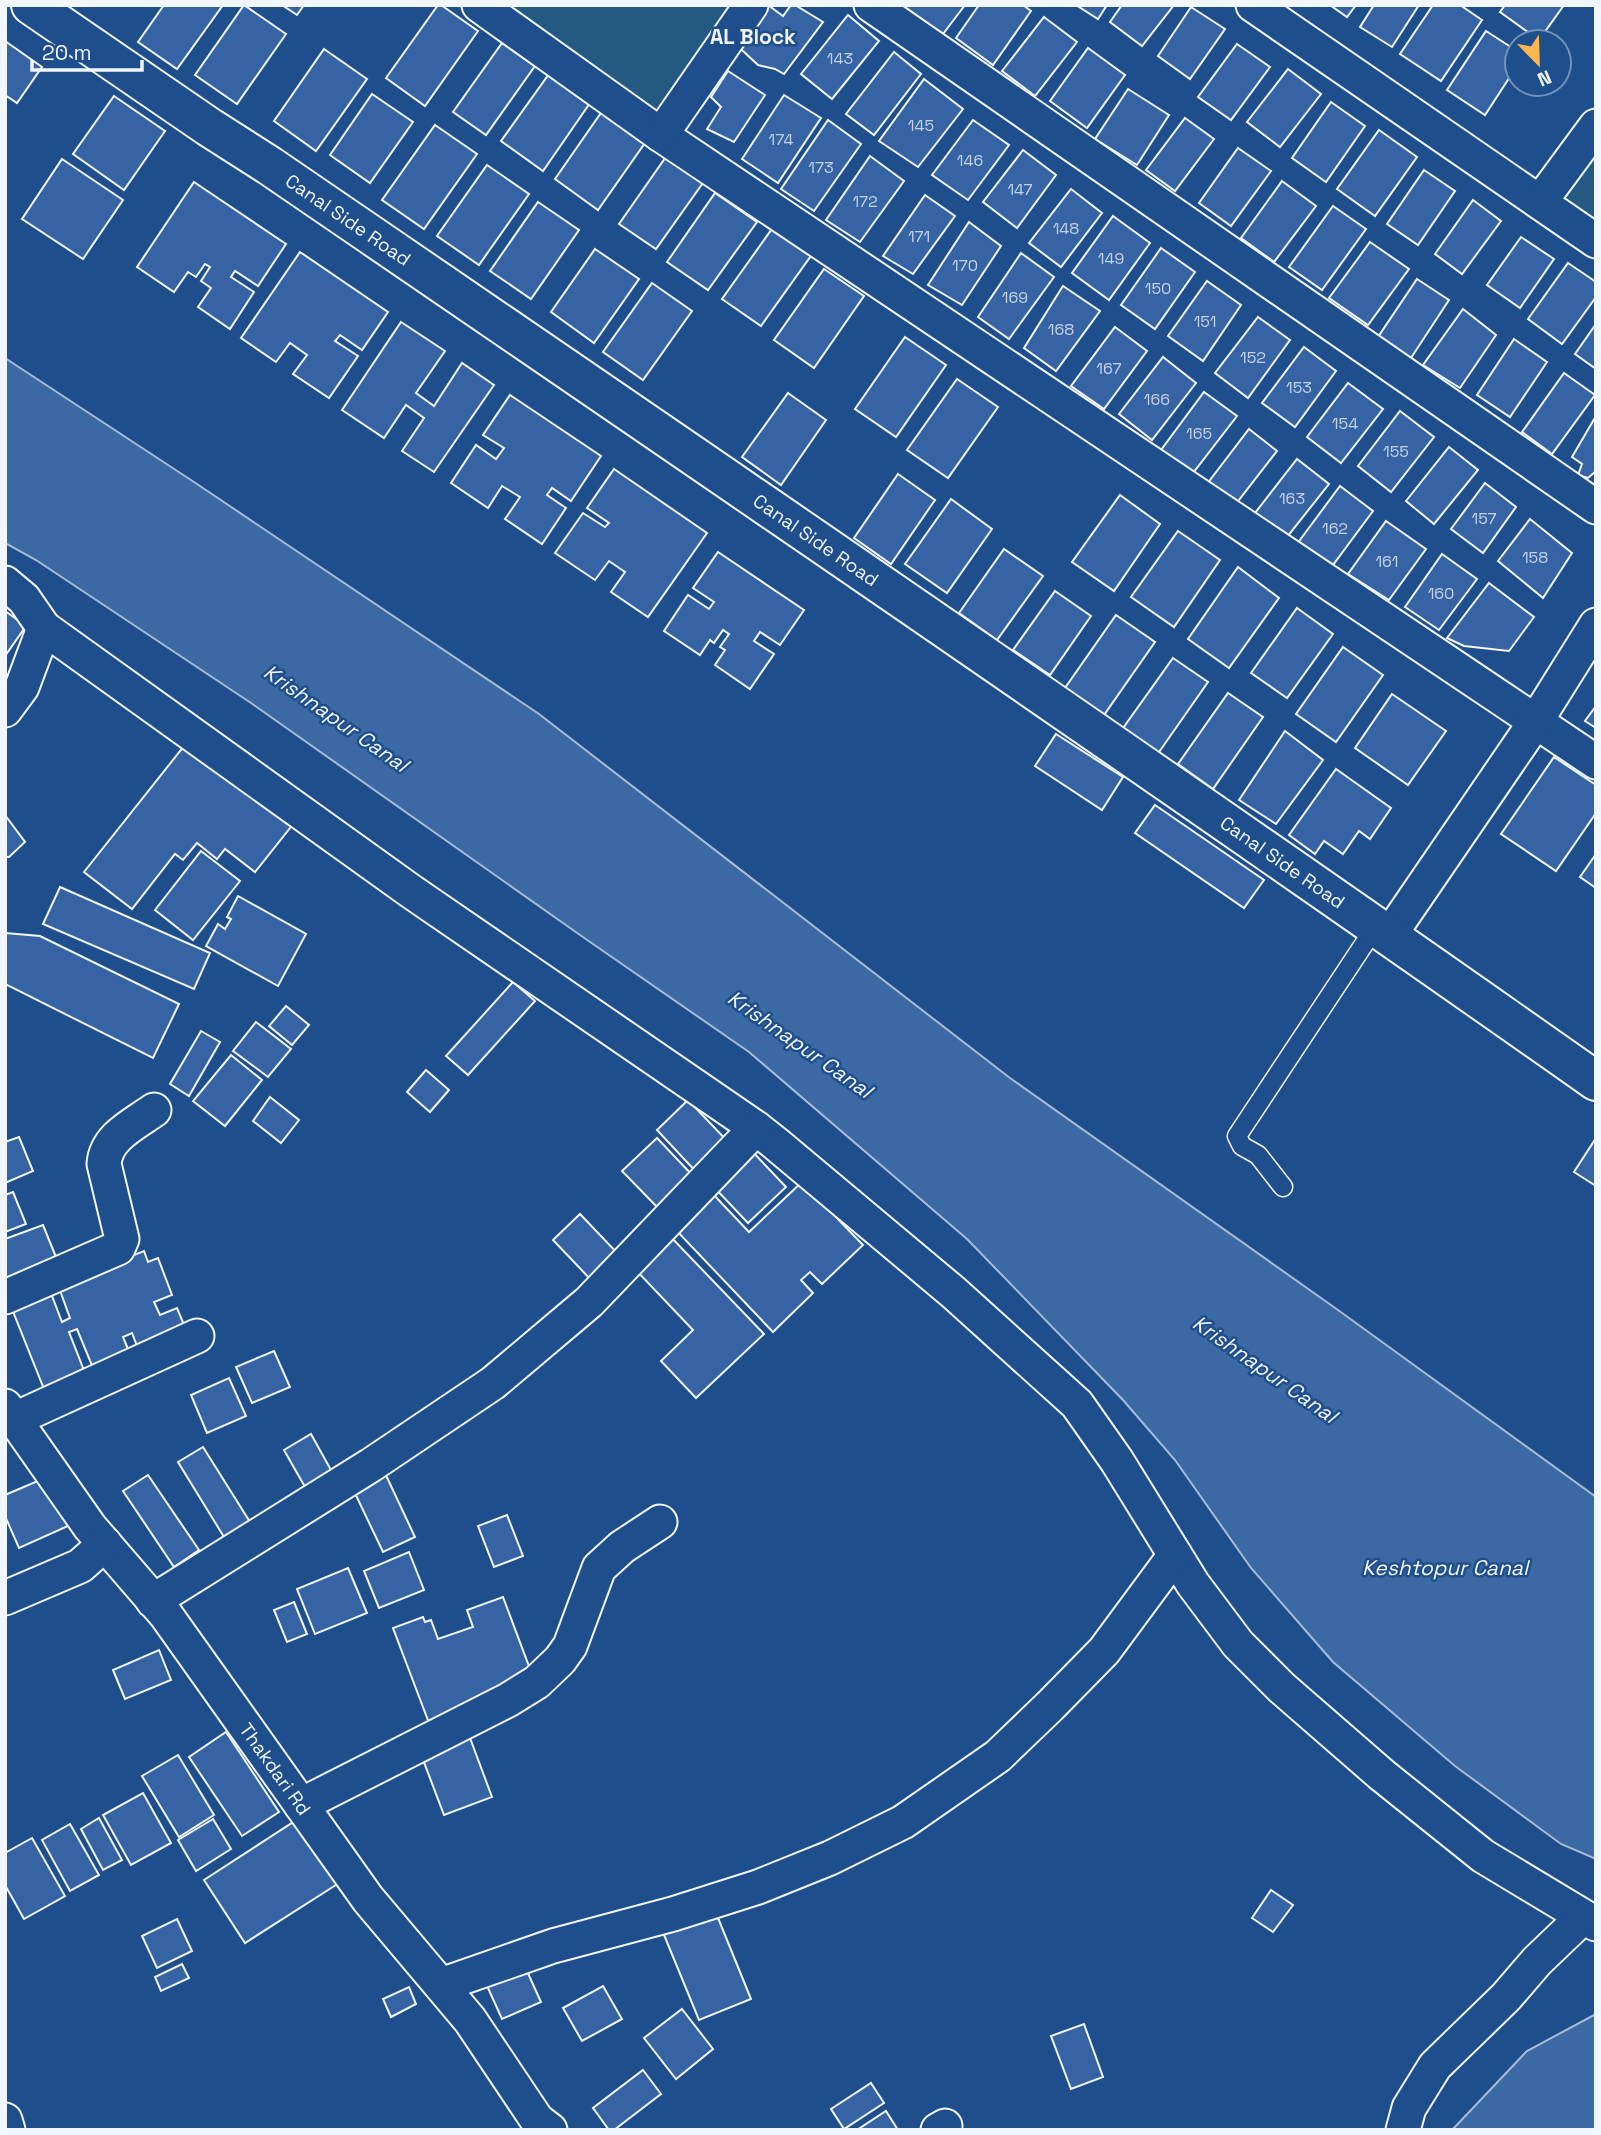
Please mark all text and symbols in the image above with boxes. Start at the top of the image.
district label: AL Block [710,23,796,50]
scale bar [32,28,142,72]
north arrow [1503,28,1573,98]
text: 20 m [42,39,92,66]
house number: 143 [827,48,853,69]
text: N [1534,64,1555,92]
house number: 145 [908,115,934,136]
house number: 174 [769,129,793,150]
house number: 146 [957,150,983,171]
house number: 173 [808,157,834,178]
street label: Canal Side Road [281,168,416,271]
house number: 147 [1007,179,1033,200]
house number: 172 [852,191,878,212]
house number: 148 [1053,218,1079,239]
house number: 171 [908,226,930,247]
house number: 149 [1098,248,1124,269]
house number: 170 [952,255,978,276]
house number: 150 [1145,278,1171,299]
house number: 169 [1002,287,1028,308]
house number: 151 [1194,311,1216,332]
house number: 168 [1048,319,1074,340]
house number: 152 [1240,347,1266,368]
house number: 167 [1096,358,1122,379]
house number: 153 [1286,377,1312,398]
house number: 166 [1144,389,1170,410]
house number: 154 [1332,413,1358,434]
house number: 165 [1186,423,1212,444]
house number: 155 [1383,441,1409,462]
street label: Canal Side Road [749,488,884,592]
house number: 163 [1279,488,1305,509]
house number: 157 [1471,508,1497,529]
house number: 162 [1322,518,1348,539]
house number: 158 [1522,547,1548,568]
house number: 161 [1375,551,1399,572]
house number: 160 [1428,583,1454,604]
water label: Krishnapur Canal [259,658,416,779]
street label: Canal Side Road [1215,810,1350,914]
water label: Krishnapur Canal [723,984,880,1105]
water label: Krishnapur Canal [1188,1309,1345,1430]
water label: Keshtopur Canal [1362,1554,1531,1581]
street label: Thakdari Rd [234,1718,317,1820]

